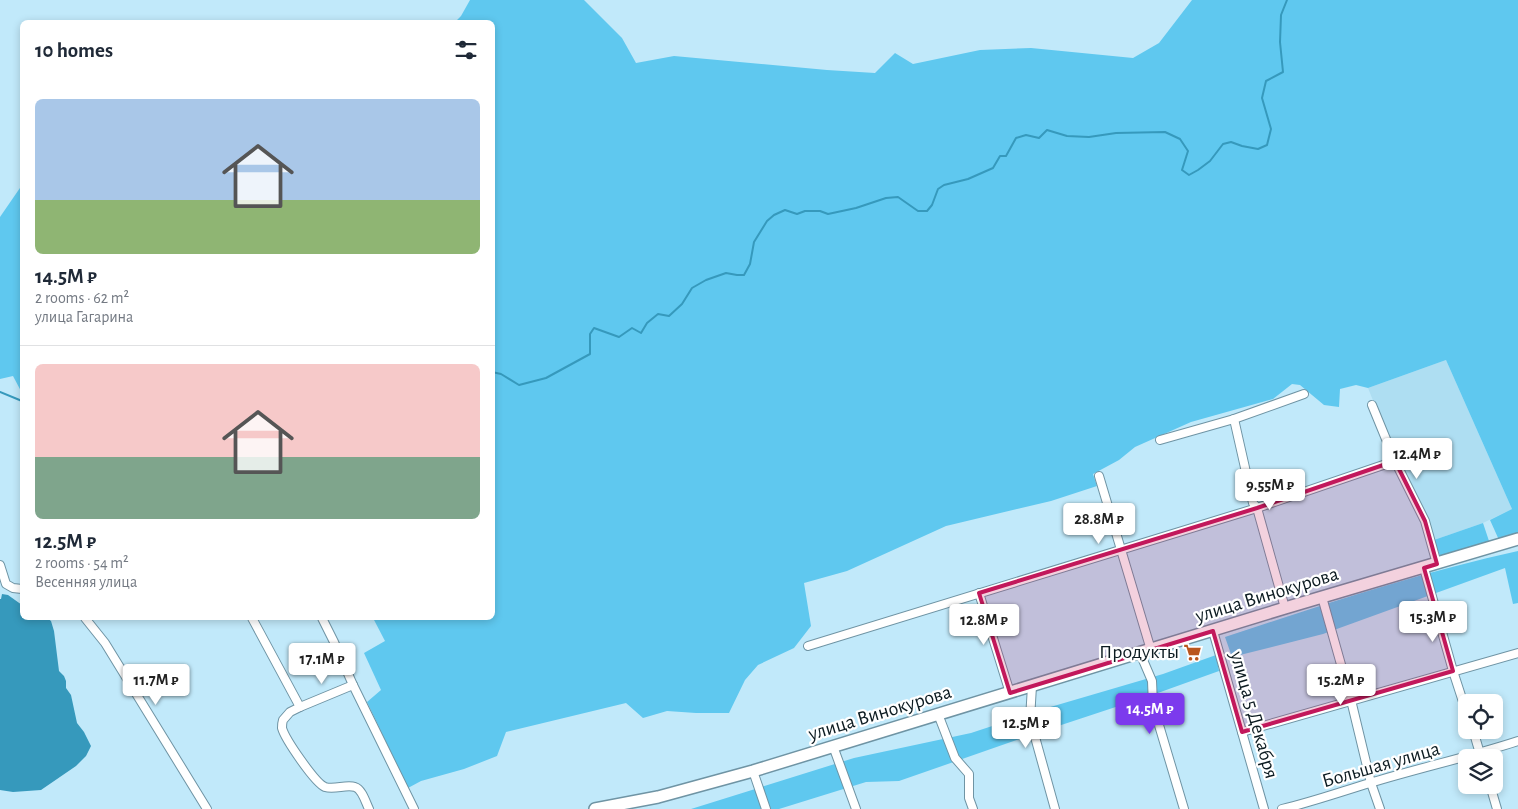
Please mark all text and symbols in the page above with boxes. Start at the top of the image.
icon: filters [452,36,480,64]
text: 10 homes [35,40,113,61]
icon: home [213,131,303,221]
text: 14.5M ₽ [35,266,97,287]
text: 2 rooms · 62 m² [35,290,129,306]
text: улица Гагарина [35,309,133,325]
icon: home [213,397,303,487]
pin: 12.4M ₽ [1371,438,1463,480]
text: 12.4M ₽ [1393,446,1441,462]
pin: 9.55M ₽ [1224,468,1316,511]
text: 9.55M ₽ [1246,477,1294,493]
pin: 28.8M ₽ [1053,502,1145,545]
text: 28.8M ₽ [1074,511,1124,527]
text: 12.5M ₽ [35,531,96,552]
text: 2 rooms · 54 m² [35,555,129,571]
street label: улица Винокурова [1192,564,1341,627]
text: Весенняя улица [35,574,137,590]
pin: 15.3M ₽ [1387,600,1479,643]
pin: 12.8M ₽ [938,604,1030,646]
text: 15.3M ₽ [1410,609,1456,625]
text: 12.8M ₽ [960,612,1008,628]
pin: 17.1M ₽ [276,642,368,685]
place label: Продукты [1099,642,1179,662]
supermarket icon: Продукты [1183,642,1203,662]
street label: улица 5 Декабря [1226,648,1282,781]
text: 17.1M ₽ [300,651,344,667]
pin: 11.7M ₽ [110,664,202,706]
pin: 15.2M ₽ [1295,664,1387,706]
text: 11.7M ₽ [134,672,178,688]
text: 15.2M ₽ [1318,672,1364,688]
street label: улица Винокурова [805,682,954,745]
pin: 14.5M ₽ [1104,692,1196,735]
map controls [1458,694,1503,794]
button: locate [1458,694,1503,739]
text: 14.5M ₽ [1126,701,1174,717]
pin: 12.5M ₽ [980,706,1072,749]
text: 12.5M ₽ [1003,715,1049,731]
street label: Большая улица [1320,739,1442,791]
button: layers [1458,749,1503,794]

